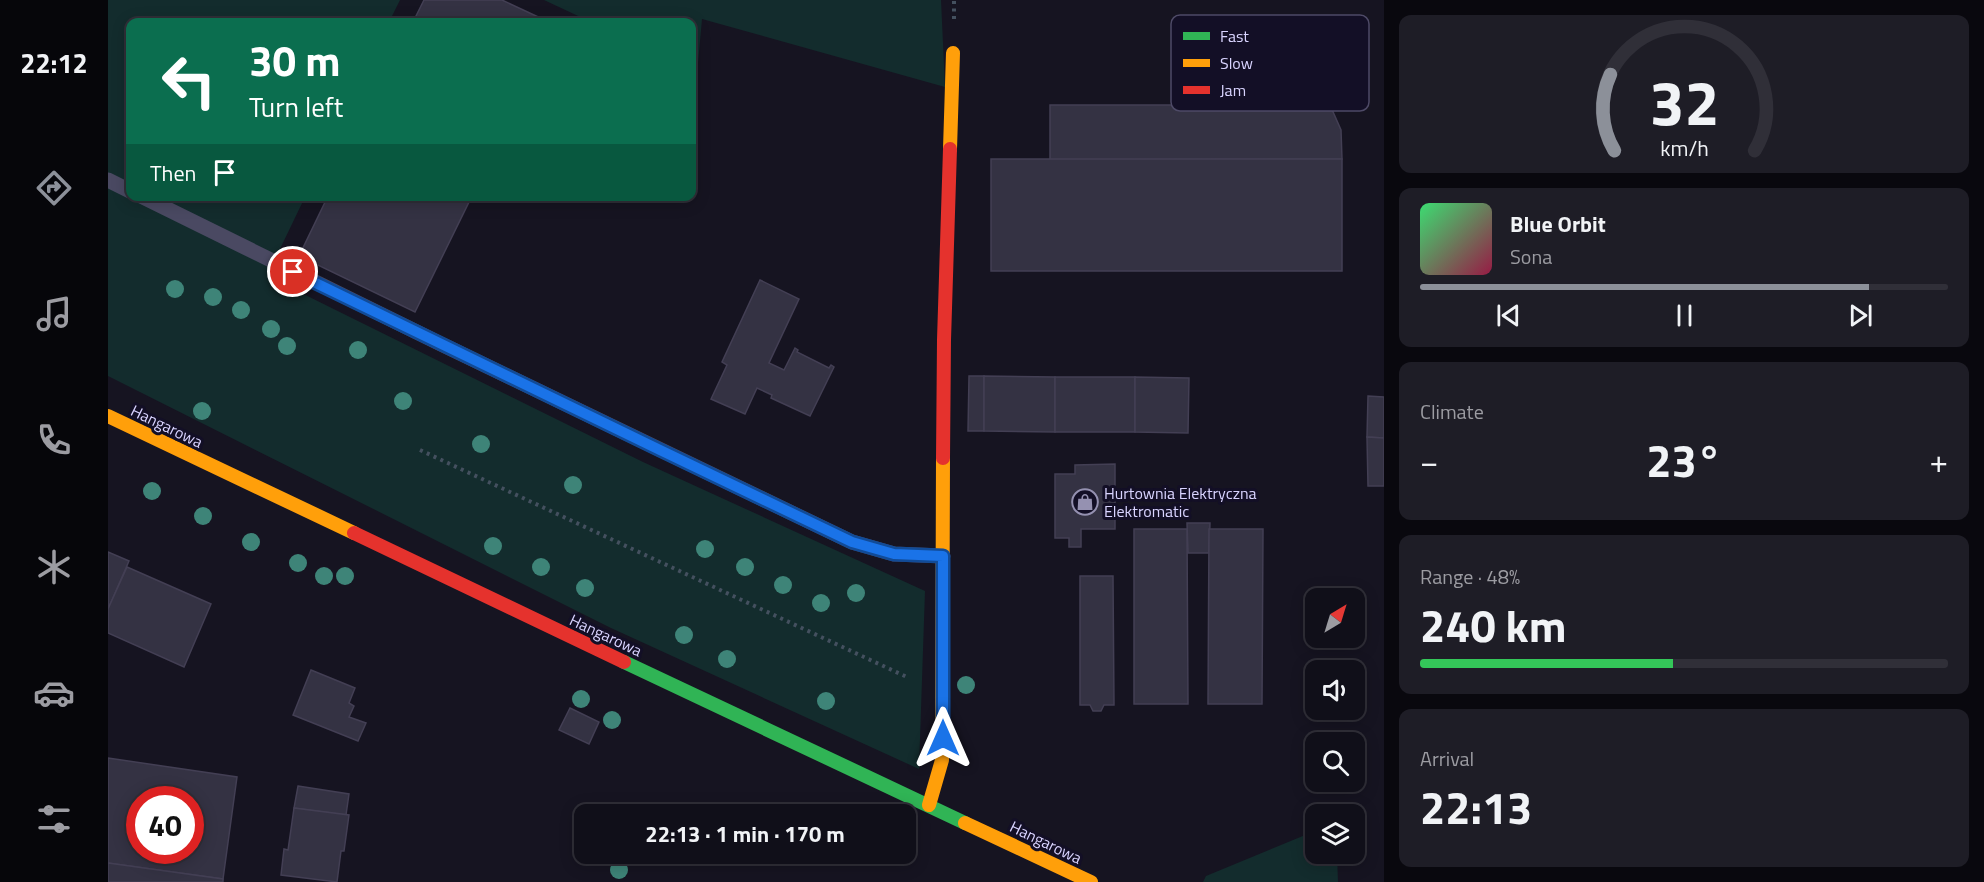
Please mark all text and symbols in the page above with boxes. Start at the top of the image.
legend [1171,15,1369,111]
text: Fast [1220,24,1249,48]
text: 30 m [249,28,341,92]
text: 22:12 [20,42,88,83]
icon: left [150,42,228,120]
text: Slow [1220,51,1253,75]
text: 32 [1649,54,1719,149]
text: Jam [1220,78,1246,102]
text: Turn left [249,86,343,127]
text: km/h [1660,133,1708,165]
text: Then [150,156,196,190]
icon: arrive [208,156,241,189]
icon: directions [33,167,75,209]
text: Blue Orbit [1510,207,1606,241]
text: Sona [1510,241,1552,272]
pin [267,246,318,297]
icon: arrive [276,255,309,288]
icon: music [33,293,75,335]
icon: previous [1492,299,1525,332]
icon: pause [1668,299,1701,332]
icon: next [1844,299,1877,332]
text: Climate [1420,396,1484,427]
street label: Hangarowa [127,398,207,454]
icon: phone [33,419,75,461]
text: 23° [1646,426,1722,494]
text: − [1420,436,1438,486]
text: + [1930,436,1948,486]
place label: Hurtownia Elektryczna Elektromatic [1104,481,1257,523]
shop icon: Hurtownia Elektryczna Elektromatic [1070,487,1100,517]
icon: climate [33,546,75,588]
text: Range · 48% [1420,561,1520,592]
north arrow [1305,588,1365,648]
map controls [1305,588,1365,864]
text: 240 km [1420,591,1566,659]
street label: Hangarowa [566,608,646,662]
button: sound [1305,660,1365,720]
icon: car [33,672,75,714]
position arrow [911,706,975,770]
button: search [1305,732,1365,792]
text: Arrival [1420,743,1474,774]
text: 22:13 [1420,773,1532,841]
speed limit sign: 40 [126,786,204,864]
icon: filters [33,798,75,840]
button: layers [1305,804,1365,864]
street label: Hangarowa [1006,814,1086,870]
text: 22:13 · 1 min · 170 m [645,817,845,851]

